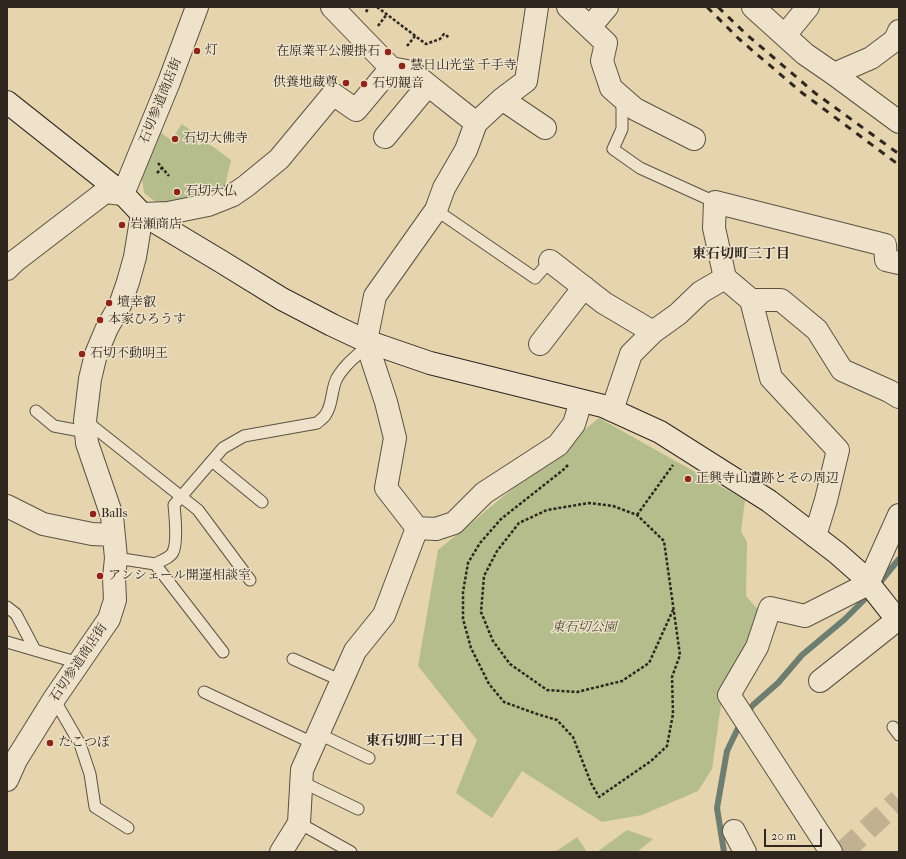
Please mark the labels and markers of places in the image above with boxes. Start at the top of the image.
place label: 灯 [205,43,218,59]
place label: 在原業平公腰掛石 [276,44,380,60]
marker: 灯 [192,46,202,56]
marker: 在原業平公腰掛石 [383,47,393,57]
place label: 慧日山光堂 千手寺 [410,58,517,74]
marker: 慧日山光堂 千手寺 [397,61,407,71]
place label: 供養地蔵尊 [273,75,338,91]
place label: 石切観音 [372,76,424,92]
marker: 供養地蔵尊 [341,78,351,88]
marker: 石切観音 [359,79,369,89]
place label: 石切大佛寺 [183,131,248,147]
marker: 石切大佛寺 [170,134,180,144]
place label: 石切大仏 [185,184,237,200]
marker: 石切大仏 [172,187,182,197]
place label: 岩瀬商店 [130,217,182,233]
marker: 岩瀬商店 [117,220,127,230]
place label: 壇幸叡 [117,295,156,311]
marker: 壇幸叡 [104,298,114,308]
place label: 本家ひろうす [108,312,186,328]
marker: 本家ひろうす [95,315,105,325]
place label: 石切不動明王 [90,346,168,362]
marker: 石切不動明王 [77,349,87,359]
place label: 正興寺山遺跡とその周辺 [696,471,839,487]
marker: 正興寺山遺跡とその周辺 [683,474,693,484]
place label: Balls [101,506,127,522]
marker: Balls [88,509,98,519]
place label: アンシェール開運相談室 [108,568,251,584]
marker: アンシェール開運相談室 [95,571,105,581]
place label: たこつぼ [58,735,110,751]
marker: たこつぼ [45,738,55,748]

